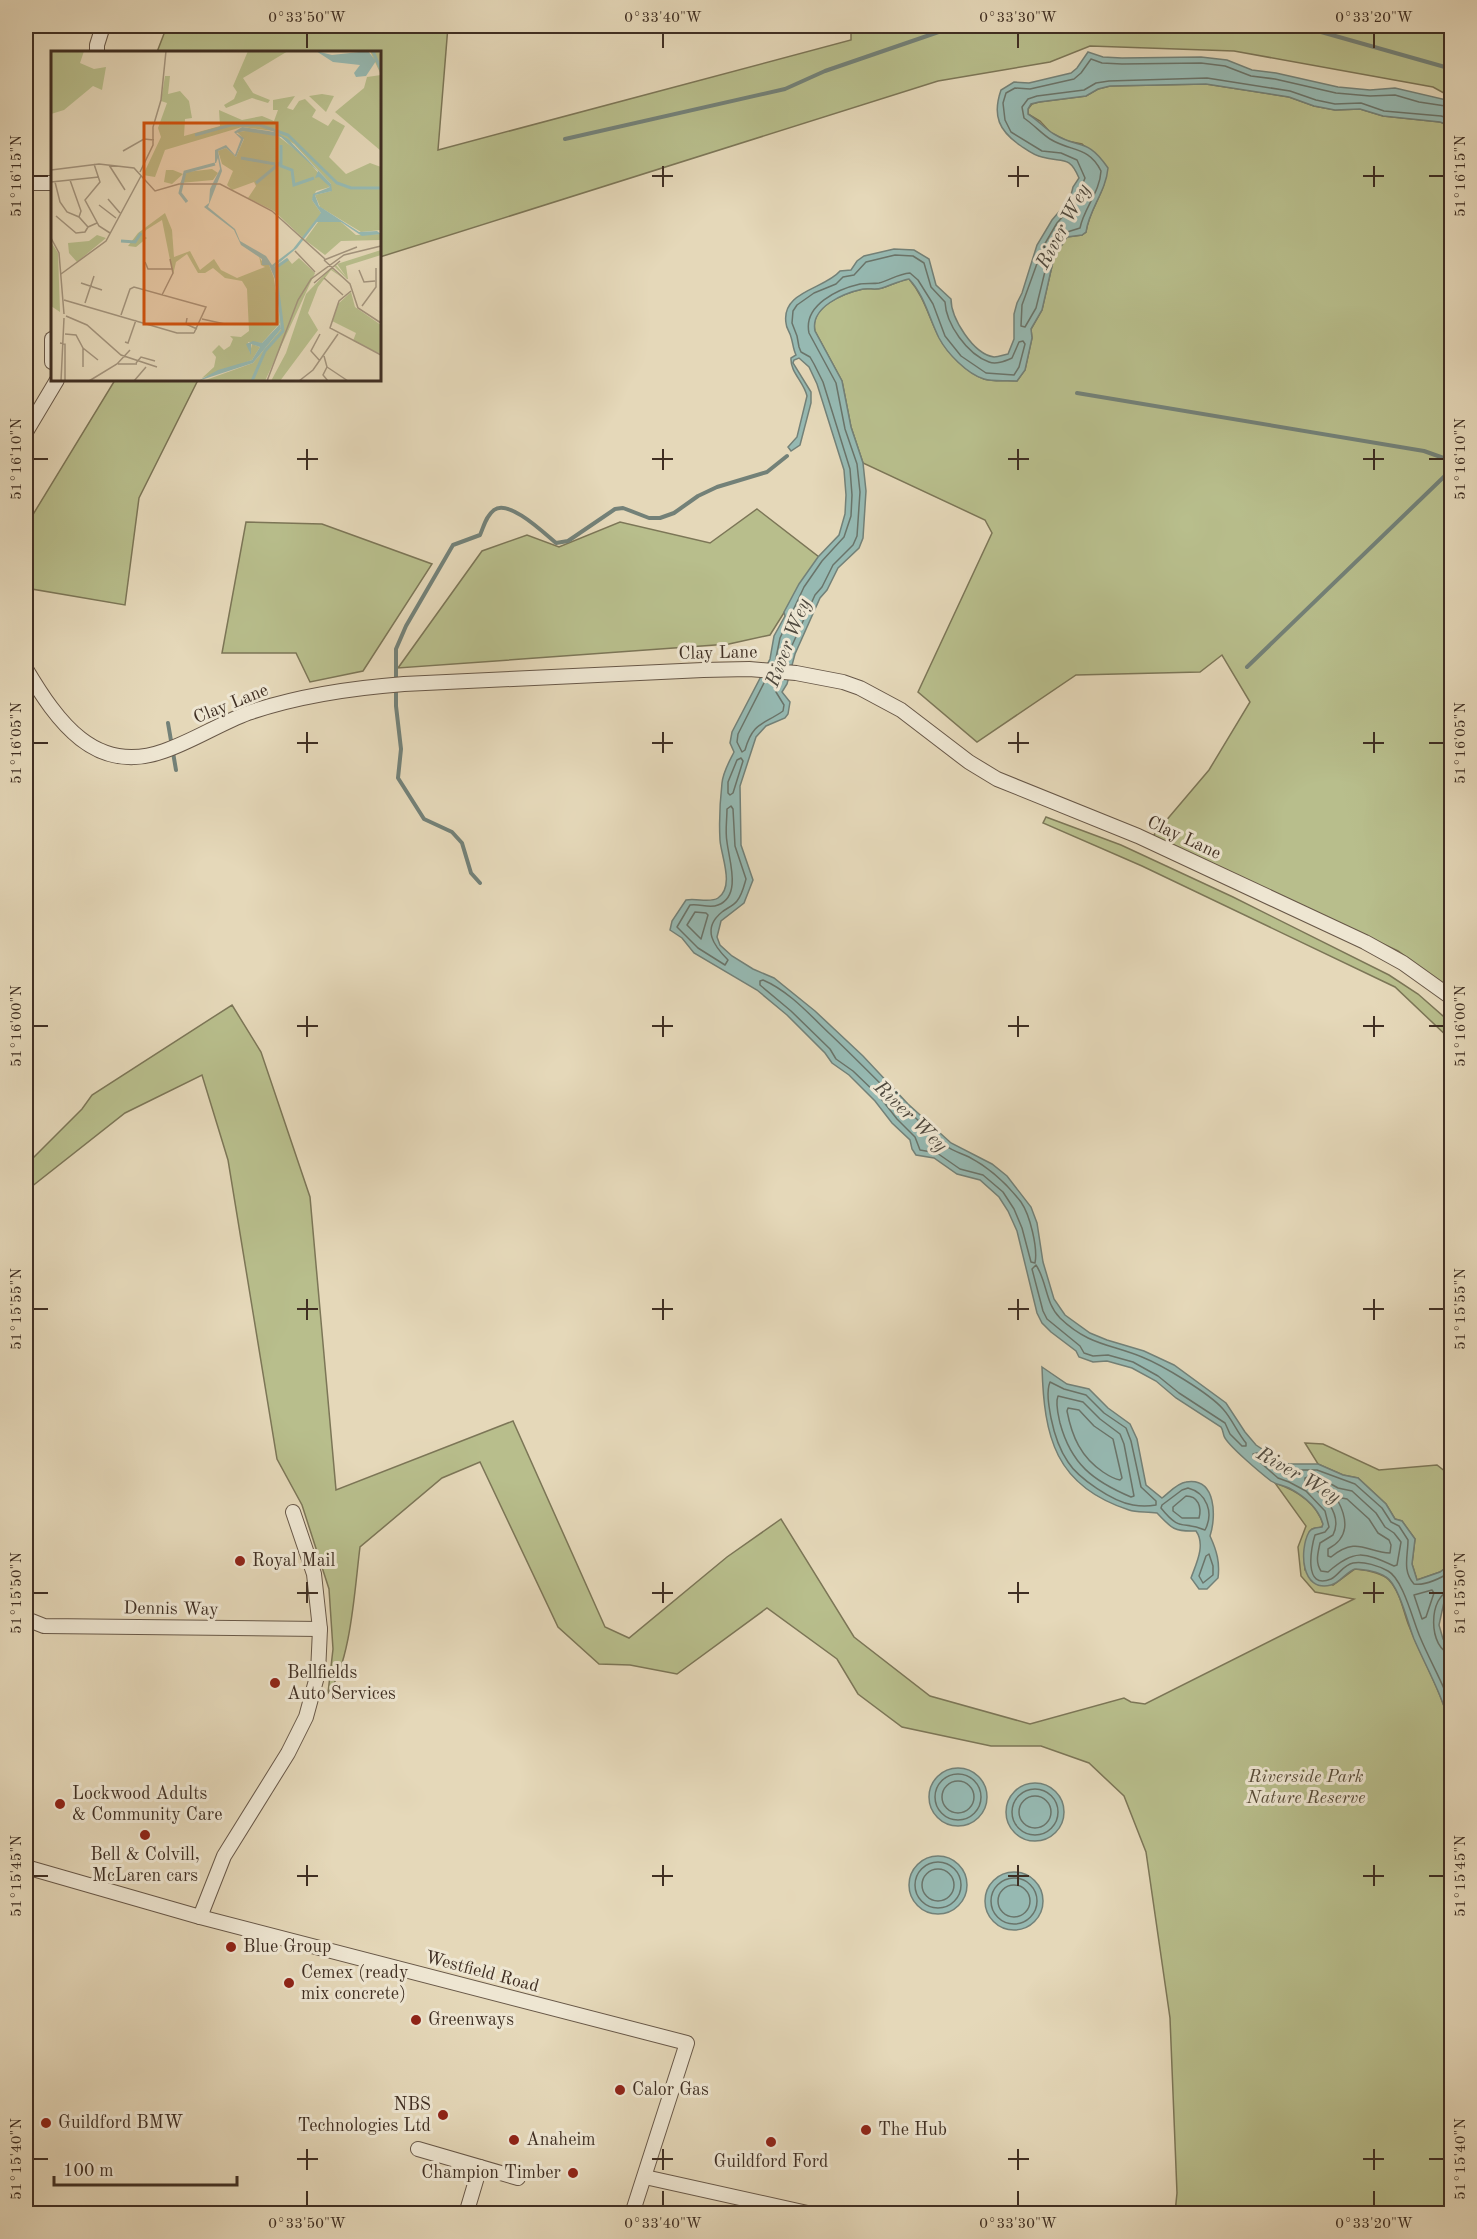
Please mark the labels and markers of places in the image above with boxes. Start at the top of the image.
place label: Royal Mail [252,1552,335,1570]
marker: Royal Mail [233,1554,247,1568]
place label: Bellfields Auto Services [287,1664,396,1703]
marker: Bellfields Auto Services [268,1676,282,1690]
place label: Lockwood Adults & Community Care [72,1785,222,1824]
marker: Lockwood Adults & Community Care [53,1797,67,1811]
marker: Bell & Colvill, McLaren cars [138,1828,152,1842]
place label: Bell & Colvill, McLaren cars [90,1846,200,1885]
place label: Blue Group [243,1938,331,1956]
marker: Blue Group [224,1940,238,1954]
place label: Cemex (ready mix concrete) [301,1963,409,2003]
marker: Cemex (ready mix concrete) [282,1976,296,1990]
place label: Greenways [428,2011,514,2029]
marker: Greenways [409,2013,423,2027]
place label: Calor Gas [632,2081,709,2099]
marker: Calor Gas [613,2083,627,2097]
place label: NBS Technologies Ltd [298,2096,431,2135]
marker: NBS Technologies Ltd [436,2108,450,2122]
place label: Guildford BMW [58,2114,183,2132]
marker: Guildford BMW [39,2116,53,2130]
place label: The Hub [878,2121,947,2139]
marker: The Hub [859,2123,873,2137]
place label: Anaheim [526,2131,596,2149]
marker: Anaheim [507,2133,521,2147]
marker: Guildford Ford [764,2135,778,2149]
place label: Guildford Ford [714,2153,828,2171]
place label: Champion Timber [421,2164,562,2182]
marker: Champion Timber [566,2166,580,2180]

